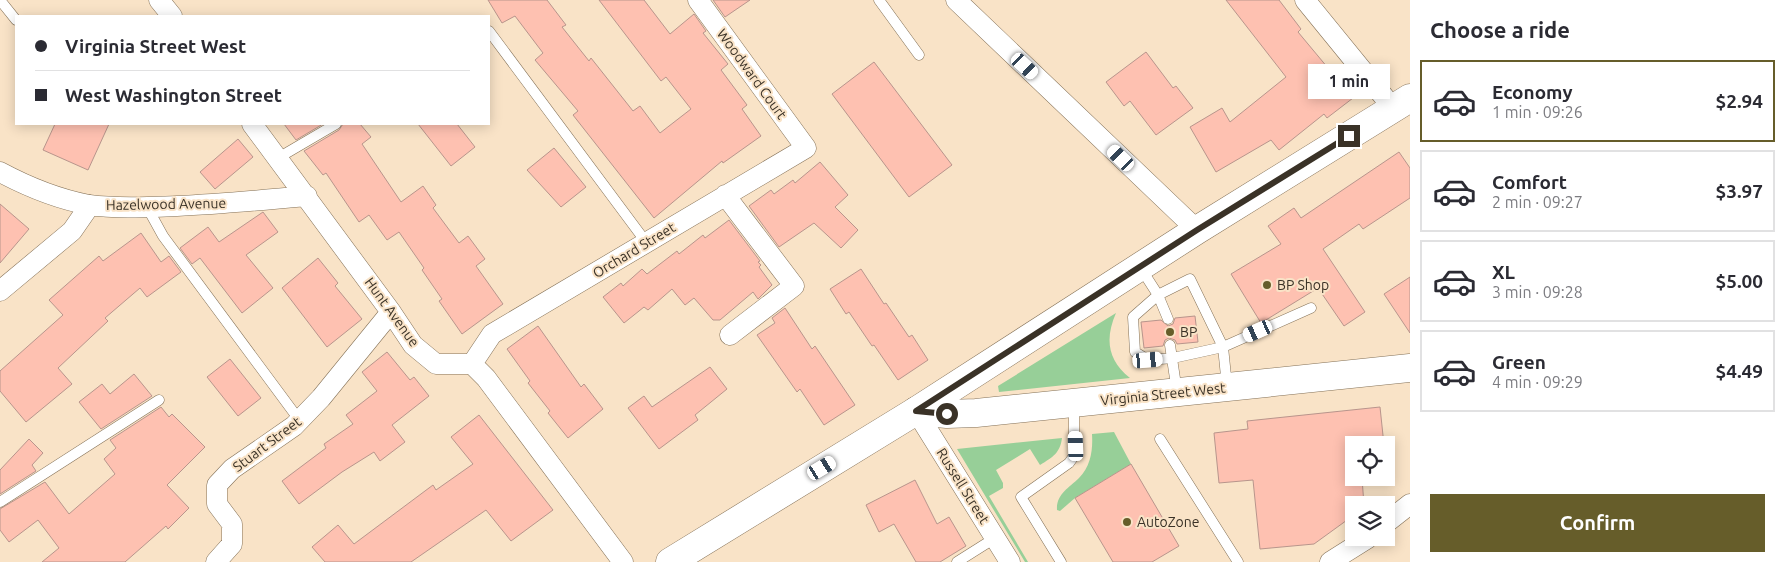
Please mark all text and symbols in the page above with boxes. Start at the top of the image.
text: Choose a ride [1430,17,1570,42]
street label: Woodward Court [714,26,790,123]
text: Virginia Street West [65,35,246,57]
car [1008,50,1041,82]
callout: 1 min [1308,64,1390,98]
text: 1 min [1329,72,1369,90]
icon: car [1432,79,1477,124]
text: Economy [1492,81,1573,103]
text: West Washington Street [65,84,282,106]
text: $2.94 [1715,90,1763,112]
text: 1 min · 09:26 [1492,103,1583,121]
route end [1338,125,1360,147]
car [1105,142,1137,174]
icon: car [1432,169,1477,214]
text: Comfort [1492,171,1567,193]
text: $3.97 [1715,180,1763,202]
text: 2 min · 09:27 [1492,193,1583,211]
street label: Hazelwood Avenue [106,195,226,213]
street label: Orchard Street [590,219,679,281]
icon: car [1432,259,1477,304]
text: XL [1492,261,1515,283]
text: $5.00 [1715,270,1763,292]
street label: Hunt Avenue [362,274,422,350]
place label: BP Shop [1277,277,1329,293]
marker: BP Shop [1261,279,1273,291]
text: 3 min · 09:28 [1492,283,1583,301]
car [1241,318,1274,344]
place label: BP [1180,324,1197,340]
marker: BP [1164,326,1176,338]
icon: car [1432,349,1477,394]
car [1132,351,1163,369]
text: Green [1492,351,1546,373]
text: $4.49 [1715,360,1763,382]
text: 4 min · 09:29 [1492,373,1583,391]
street label: Virginia Street West [1100,379,1227,409]
route start [936,403,958,425]
street label: Stuart Street [230,413,305,475]
car [1067,431,1084,461]
map controls [1345,436,1395,546]
button: locate [1345,436,1395,486]
street label: Russell Street [933,445,993,527]
car [805,454,838,482]
button: Confirm [1430,494,1765,552]
button: layers [1345,496,1395,546]
place label: AutoZone [1137,514,1199,530]
marker: AutoZone [1121,516,1133,528]

